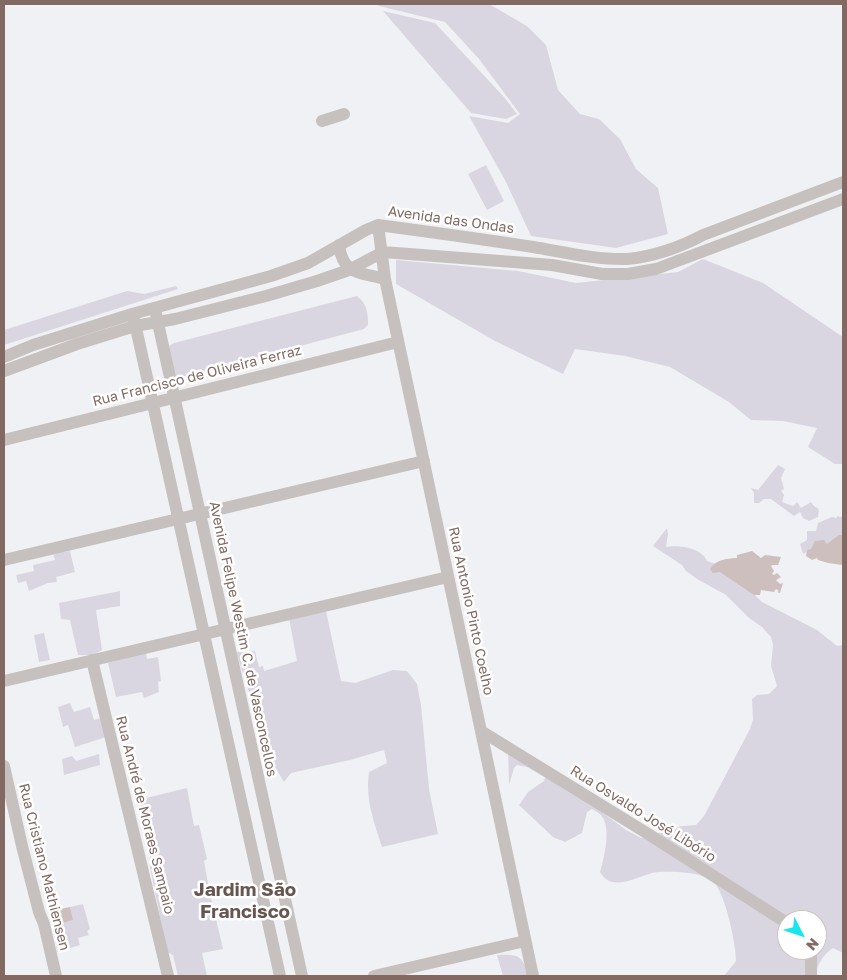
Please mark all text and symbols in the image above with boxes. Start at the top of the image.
street label: Avenida das Ondas [387,203,515,237]
street label: Rua Francisco de Oliveira Ferraz [91,342,303,410]
street label: Avenida Felipe Westim C. de Vasconcellos [206,500,280,778]
street label: Rua Antonio Pinto Coelho [445,525,497,697]
street label: Rua André de Moraes Sampaio [112,714,178,916]
street label: Rua Osvaldo José Libório [567,762,719,866]
street label: Rua Cristiano Mathiensen [15,782,73,952]
district label: Jardim São Francisco [194,879,296,923]
north arrow [777,910,827,960]
text: N [803,935,823,954]

